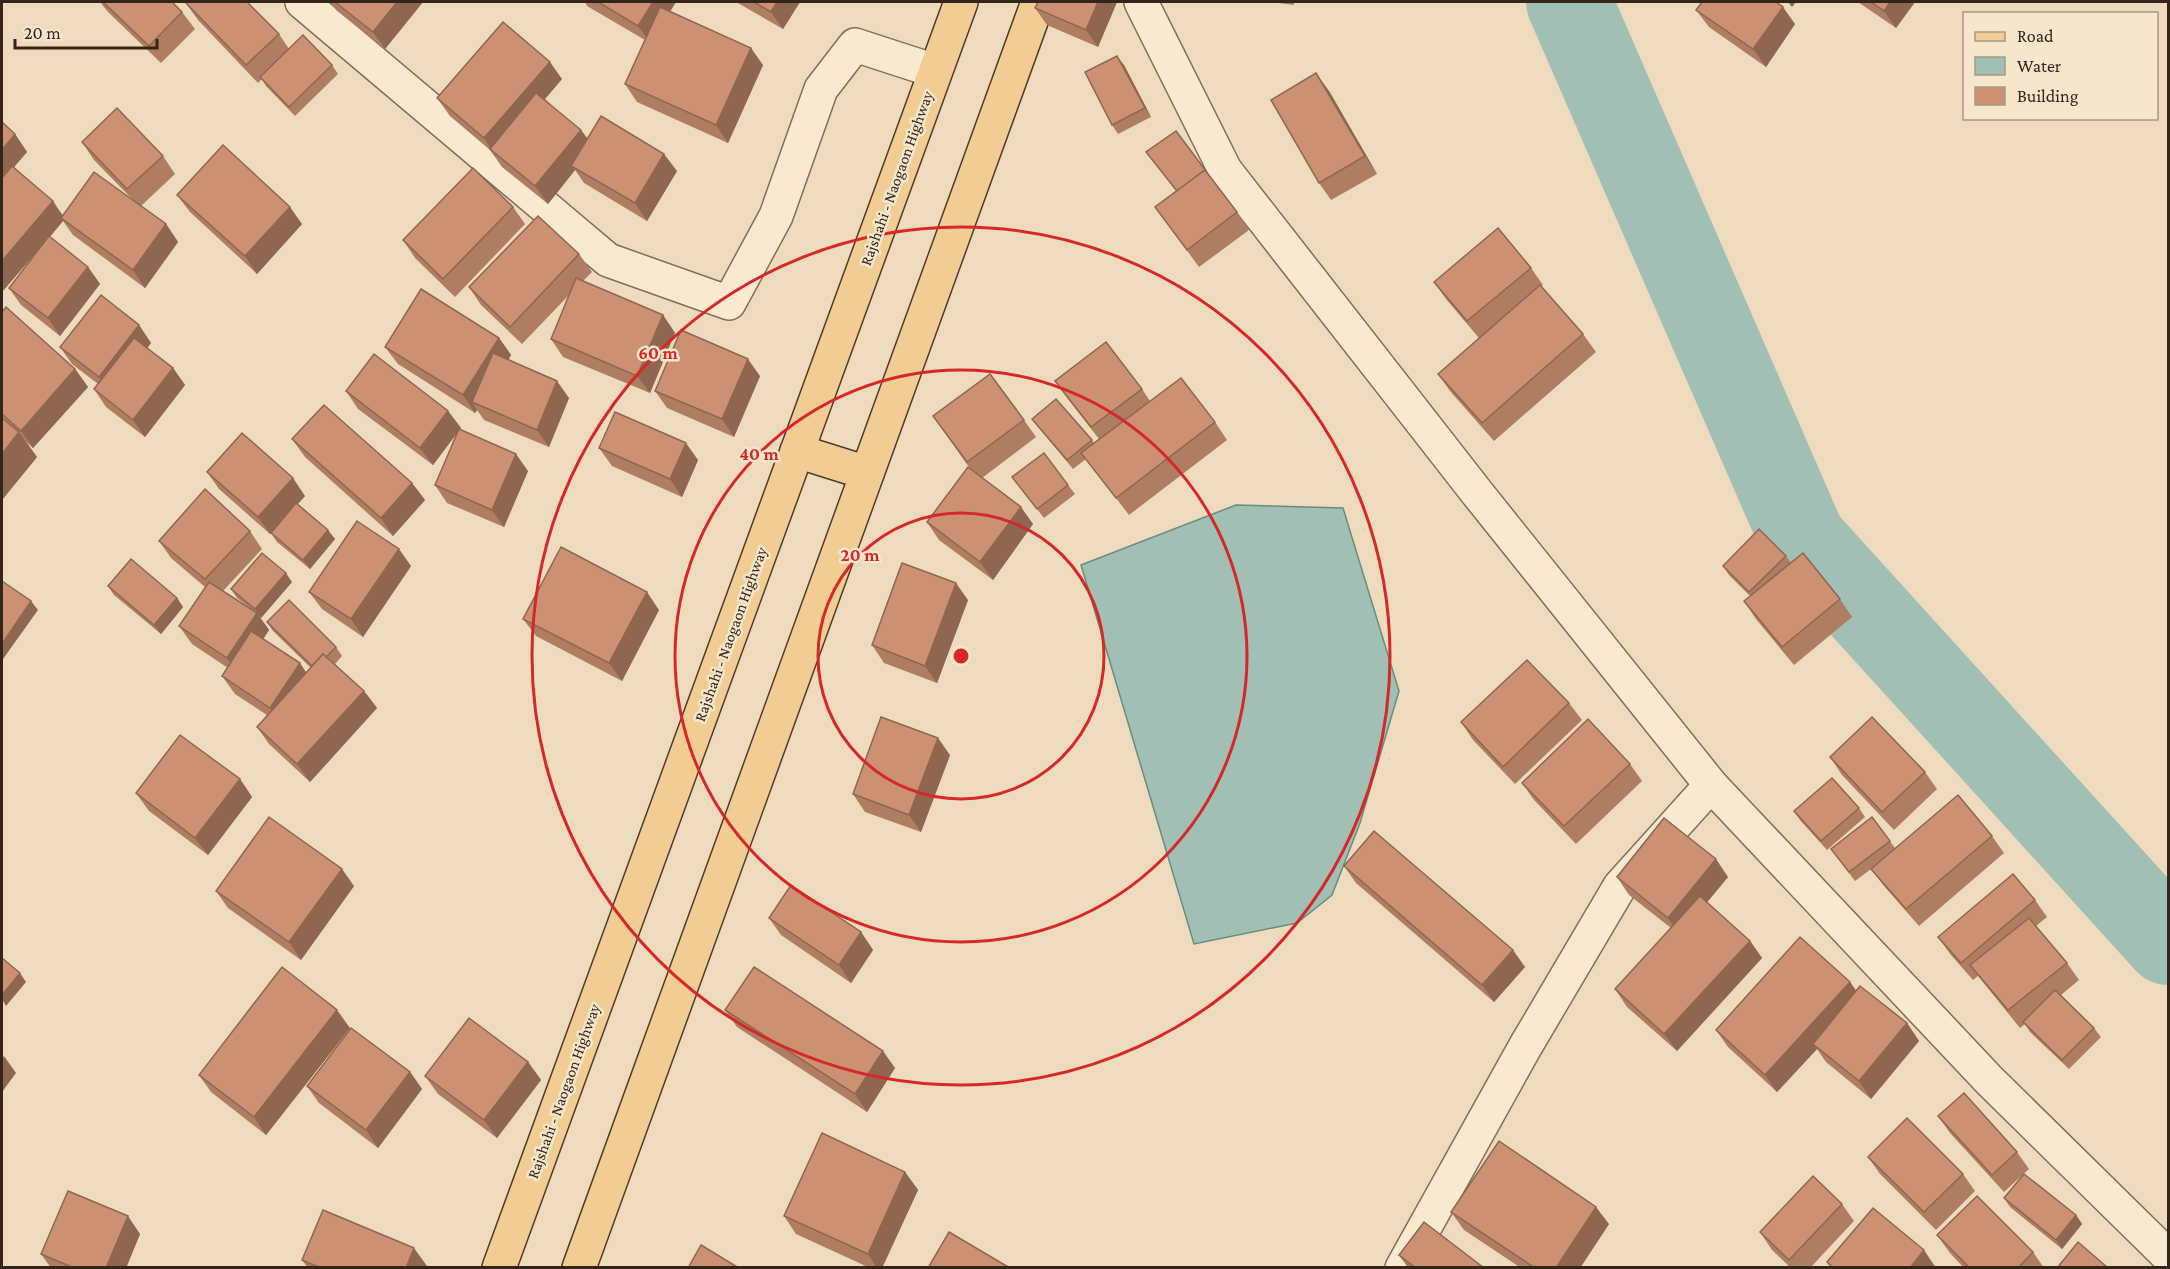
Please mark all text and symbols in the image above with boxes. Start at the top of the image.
scale bar [15,12,158,50]
legend [1963,12,2158,120]
text: 20 m [24,23,61,43]
text: Road [2017,26,2054,46]
text: Water [2017,56,2062,76]
text: Building [2017,86,2079,106]
street label: Rajshahi - Naogaon Highway [857,88,937,268]
text: 60 m [638,343,678,363]
text: 40 m [739,444,779,464]
street label: Rajshahi - Naogaon Highway [691,544,771,724]
text: 20 m [841,545,880,565]
centre of rings [951,646,971,666]
street label: Rajshahi - Naogaon Highway [524,1001,604,1181]

